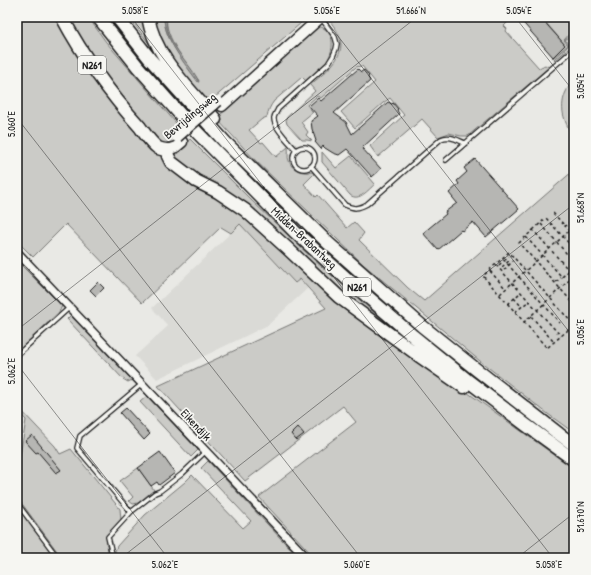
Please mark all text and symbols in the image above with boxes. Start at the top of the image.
text: 5.058°E [122,4,149,17]
text: 5.056°E [314,4,340,17]
text: 51.666°N [396,4,426,17]
text: 5.054°E [506,4,532,17]
road number: N261 [78,56,106,74]
text: 5.054°E [574,73,587,99]
street label: Bevrijdingsweg [160,88,220,143]
text: 5.060°E [5,110,18,137]
text: 51.668°N [574,193,587,223]
street label: Midden-Brabantweg [268,203,341,273]
road number: N261 [343,278,371,296]
text: 5.056°E [574,319,587,345]
text: 5.062°E [5,357,18,384]
street label: Eikendijk [177,405,216,444]
text: 51.670°N [574,501,587,533]
text: 5.062°E [152,558,179,571]
text: 5.060°E [344,558,371,571]
text: 5.058°E [536,558,563,571]

